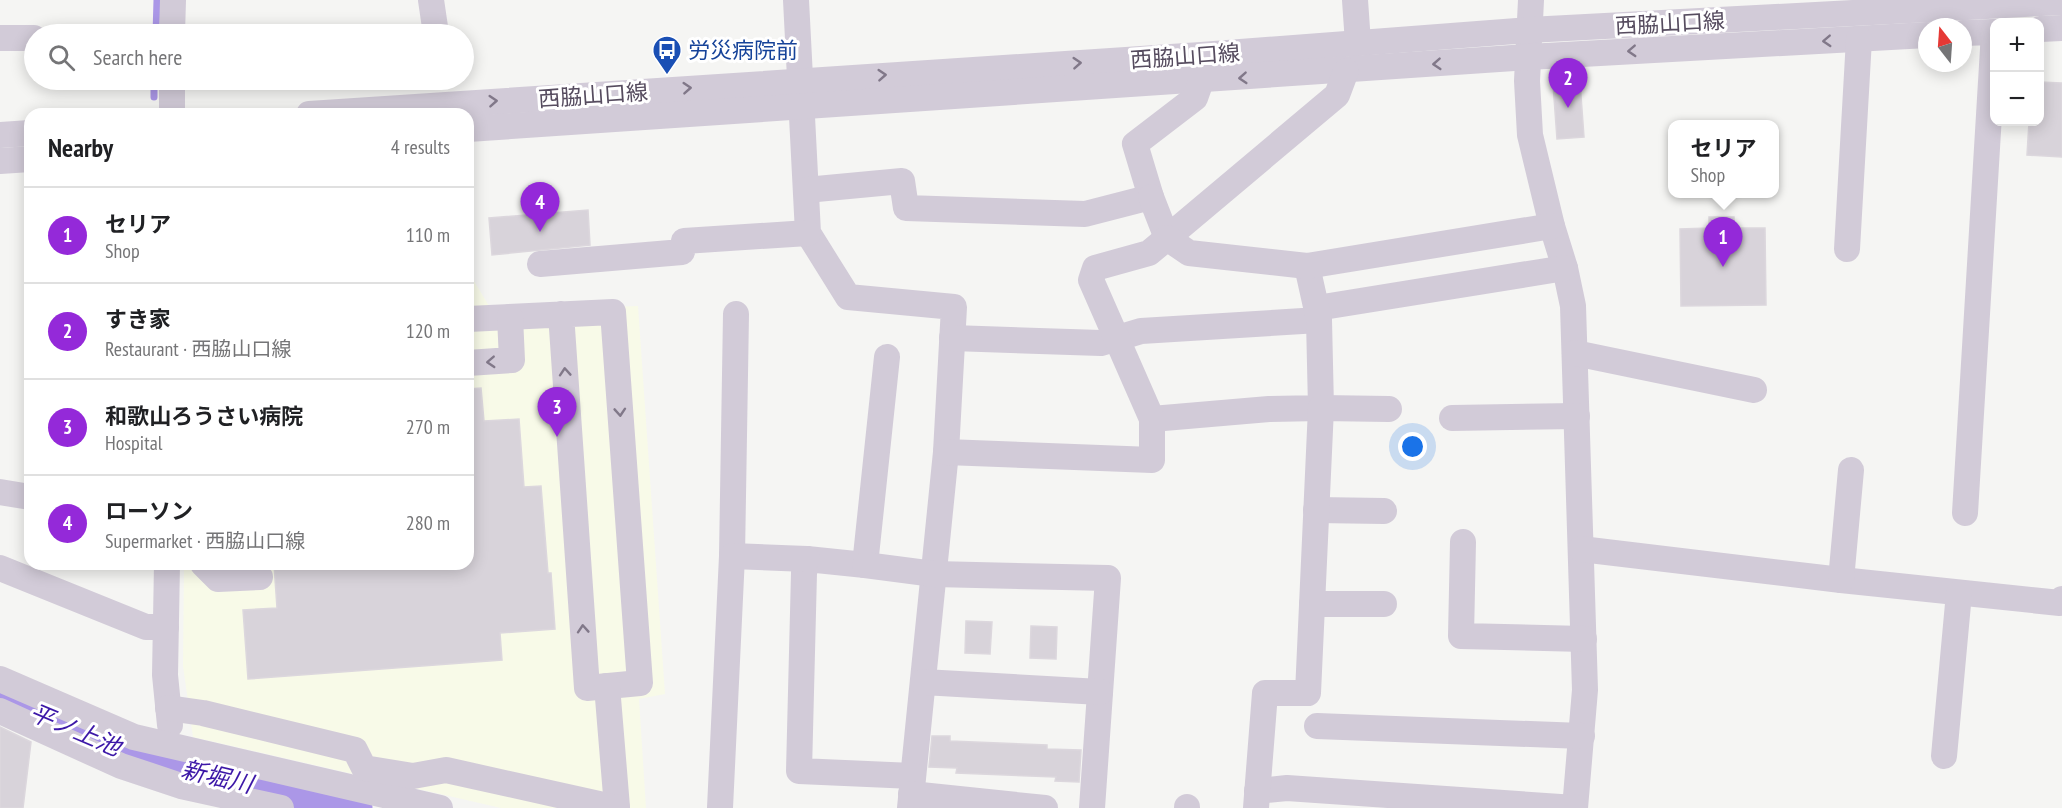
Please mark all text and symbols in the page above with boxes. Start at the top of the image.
street label: 西脇山口線 [1614,6,1726,40]
north arrow [1918,18,1972,72]
map controls [1990,18,2044,126]
button: + [1990,18,2044,72]
search box [24,24,474,90]
bus stop icon: 労災病院前 [651,34,683,76]
one-way arrow [1822,34,1831,47]
place label: 労災病院前 [688,36,798,64]
street label: 西脇山口線 [1129,38,1241,74]
icon: search [45,41,78,74]
text: Search here [93,43,182,71]
one-way arrow [1627,45,1636,58]
one-way arrow [1072,57,1081,70]
one-way arrow [1433,57,1442,70]
pin: 2 [1548,58,1588,108]
one-way arrow [878,69,887,82]
one-way arrow [1238,71,1247,84]
button: − [1990,72,2044,126]
street label: 西脇山口線 [537,77,649,113]
one-way arrow [683,82,692,95]
one-way arrow [488,95,497,108]
popup [1668,120,1779,198]
text: Nearby [48,131,113,164]
text: 4 results [391,134,450,160]
text: セリア [1690,134,1757,162]
text: Shop [1690,162,1725,188]
pin: 4 [520,182,560,232]
text: セリア [105,210,171,238]
pin: 1 [1704,218,1742,267]
text: 1 [63,222,72,248]
text: 110 m [406,222,450,248]
text: Shop [105,238,140,264]
text: すき家 [105,305,171,333]
text: 2 [63,318,72,344]
text: 120 m [406,318,450,344]
text: Restaurant · 西脇山口線 [105,336,292,362]
one-way arrow [486,355,495,368]
one-way arrow [559,367,572,376]
pin: 3 [538,388,576,437]
text: 和歌山ろうさい病院 [105,402,303,430]
one-way arrow [613,408,626,417]
text: 3 [63,414,72,440]
text: 270 m [406,414,450,440]
text: Hospital [105,430,162,456]
your location [1398,432,1427,461]
text: ローソン [105,497,193,525]
text: 4 [63,510,72,536]
text: 280 m [406,510,450,536]
text: Supermarket · 西脇山口線 [105,528,305,554]
one-way arrow [577,625,590,634]
water label: 平ノ上池 [25,697,127,763]
water label: 新堀川 [179,753,259,800]

